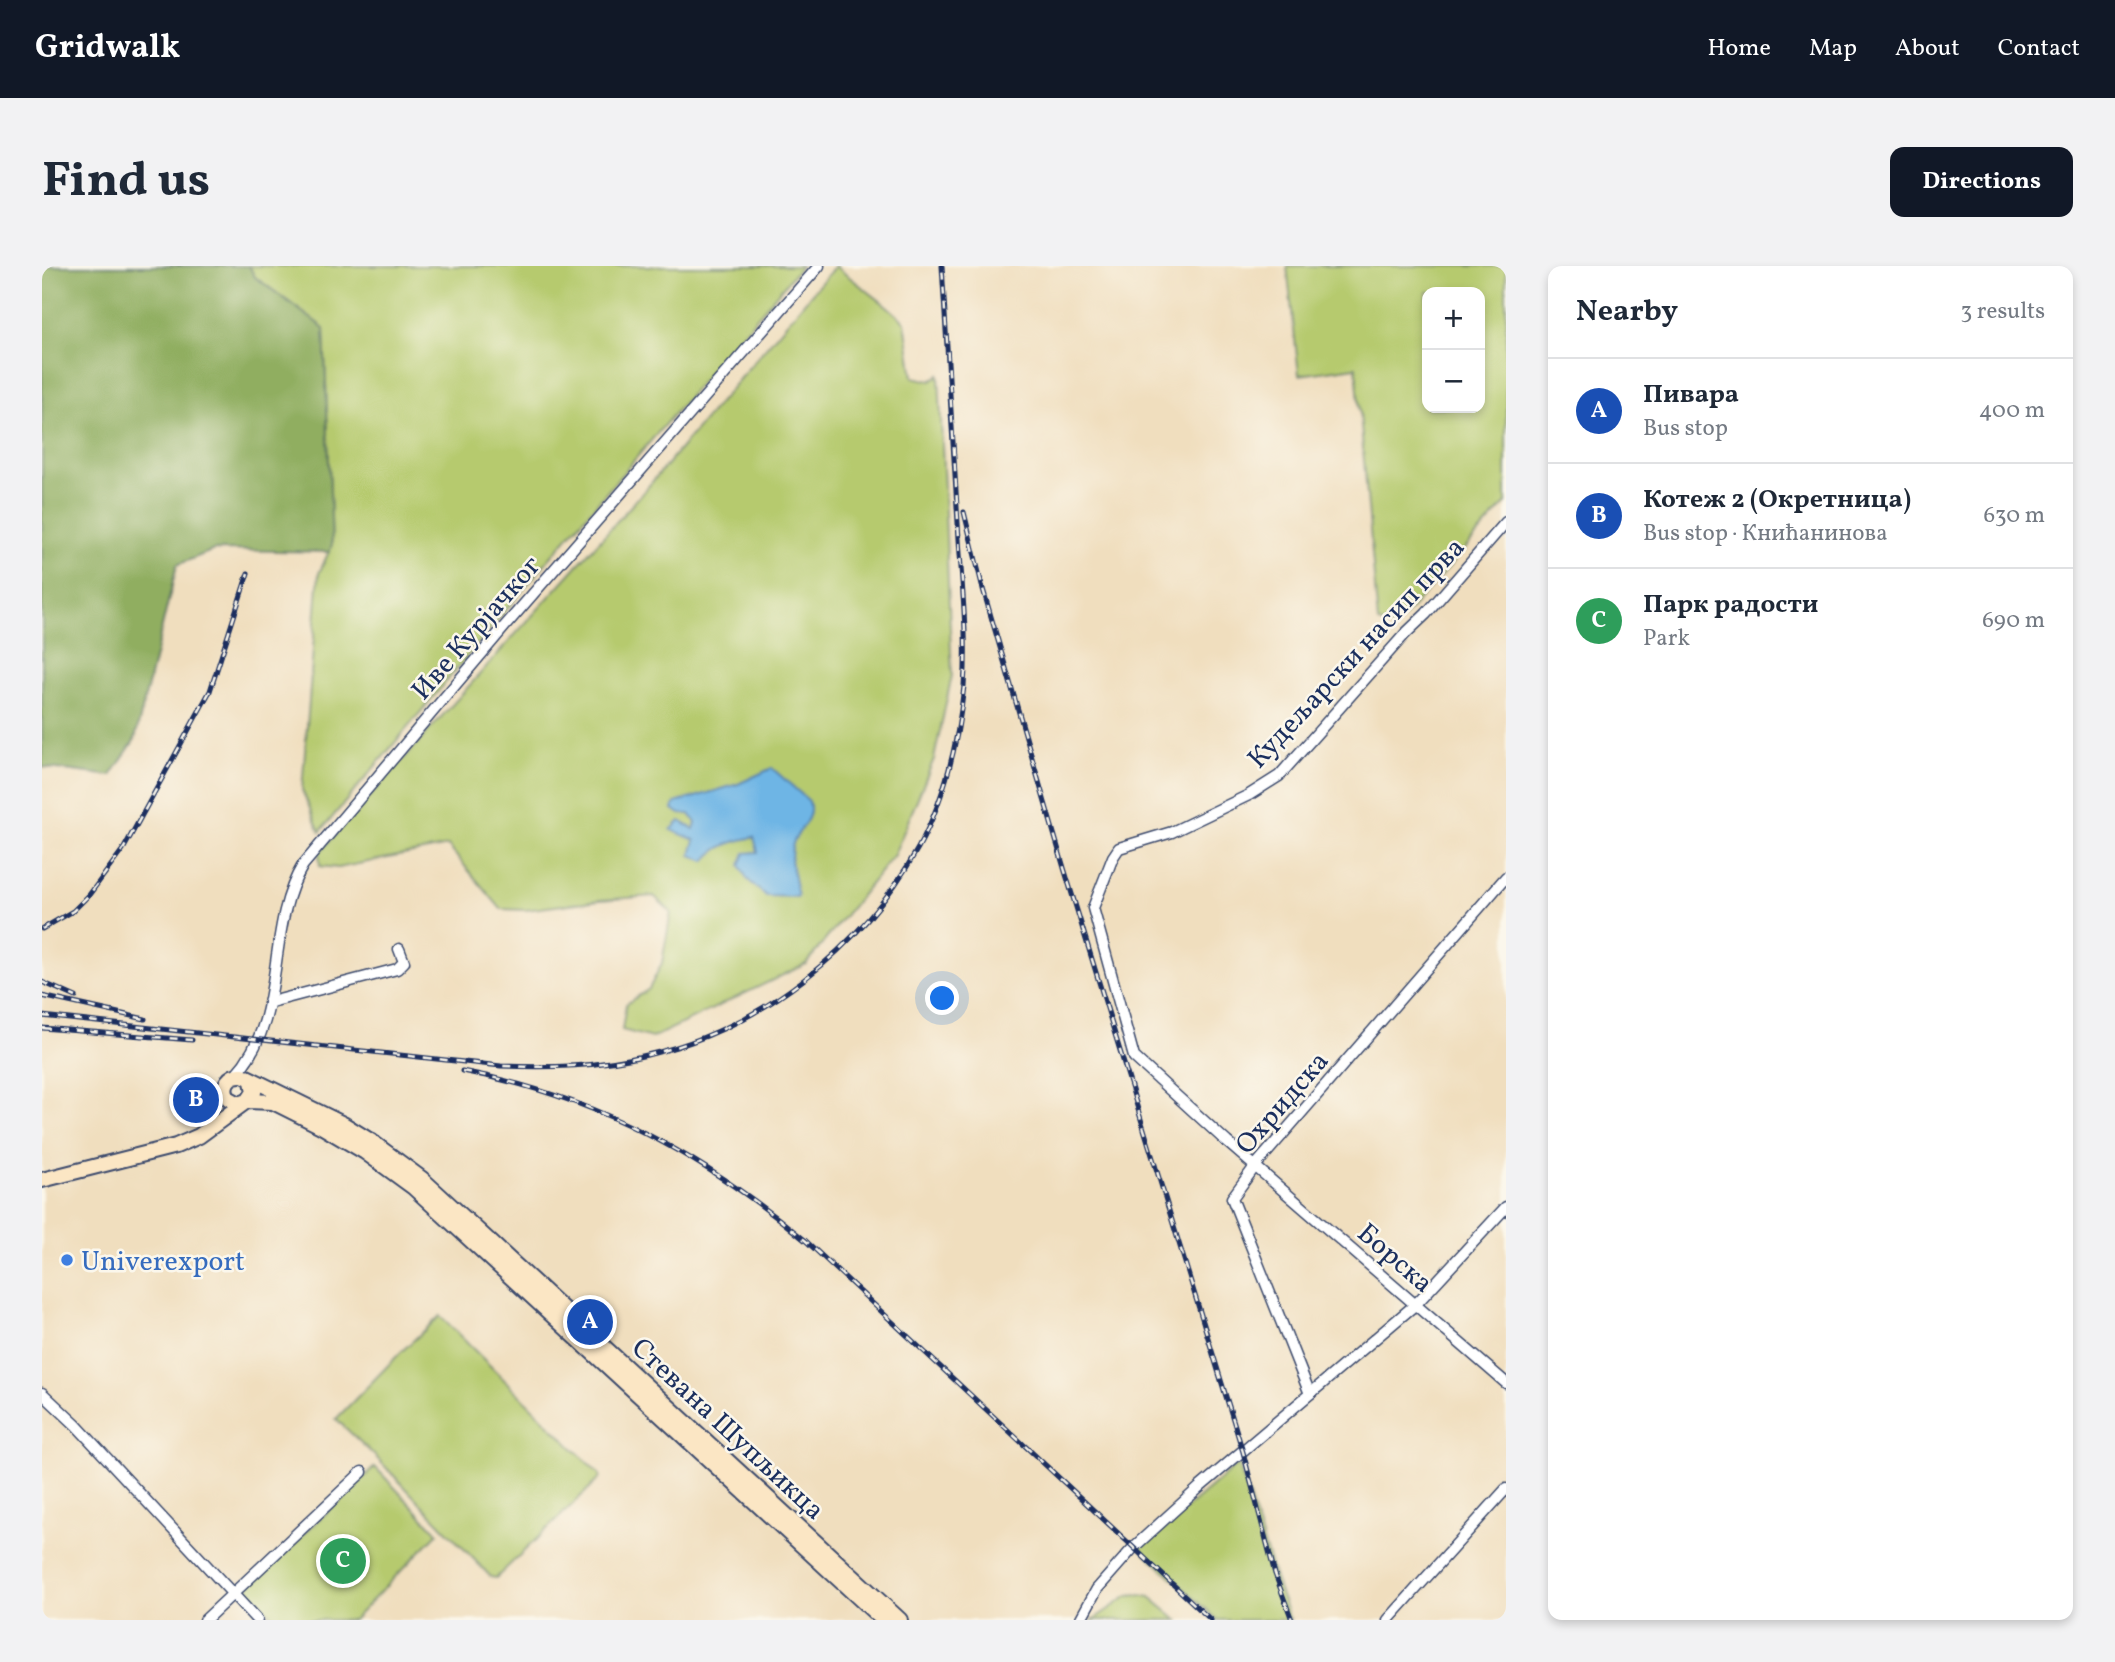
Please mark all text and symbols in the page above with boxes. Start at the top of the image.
text: Gridwalk [35,26,180,72]
text: Home [1707,32,1771,66]
text: Map [1809,32,1857,66]
text: About [1895,32,1960,66]
text: Contact [1998,32,2080,66]
button: Directions [1890,147,2073,217]
text: Find us [42,148,210,217]
map controls [1422,287,1485,413]
button: + [1422,287,1485,350]
text: Nearby [1576,291,1678,333]
text: 3 results [1960,296,2045,328]
button: − [1422,350,1485,413]
text: Пивара [1643,377,1739,413]
text: A [1591,395,1607,427]
text: 400 m [1979,395,2045,427]
text: Bus stop [1643,413,1728,445]
text: Котеж 2 (Окретница) [1643,482,1911,518]
text: B [1591,500,1607,532]
text: 630 m [1984,500,2045,532]
text: Bus stop · Книћанинова [1643,518,1888,550]
street label: Кудељарски насип прва [1239,530,1474,778]
street label: Иве Курјачког [403,548,551,709]
text: Парк радости [1643,587,1819,623]
text: C [1592,605,1606,637]
text: 690 m [1982,605,2045,637]
text: Park [1643,623,1690,655]
your location [925,981,959,1015]
street label: Охридска [1227,1044,1339,1164]
pin: B [173,1074,219,1126]
street label: Борска [1348,1215,1441,1303]
place label: Univerexport [81,1243,245,1282]
marker: Univerexport [59,1252,75,1268]
pin: A [567,1296,613,1348]
street label: Стевана Шупљикца [622,1330,833,1530]
pin: C [320,1535,366,1587]

